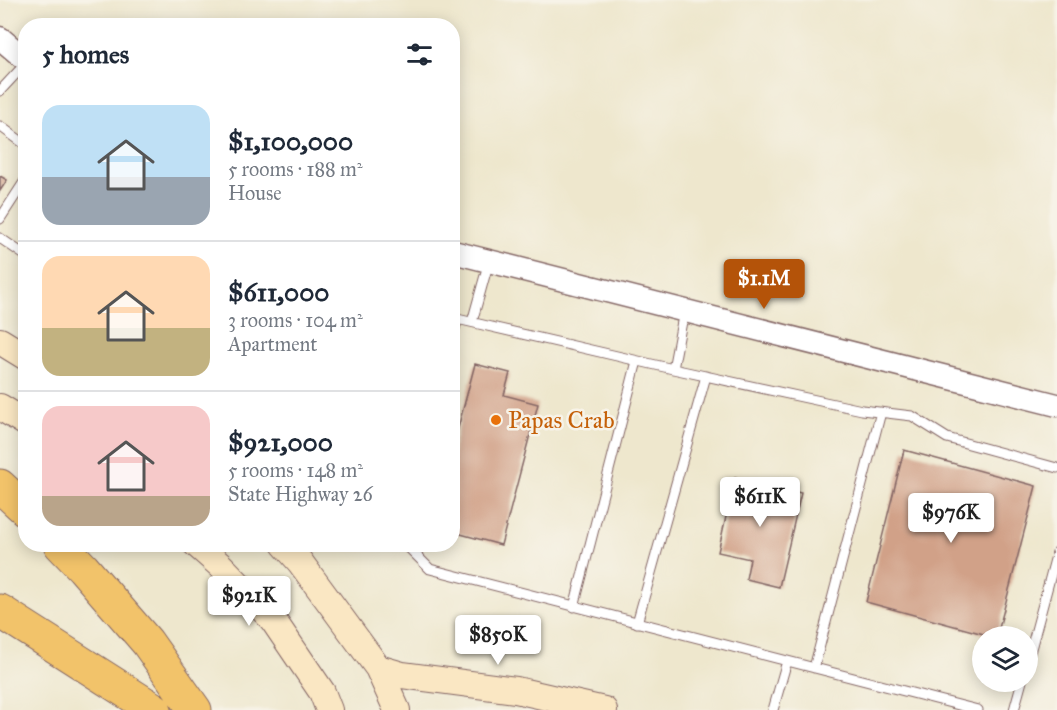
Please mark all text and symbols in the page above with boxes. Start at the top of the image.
text: 5 homes [42,38,129,70]
icon: filters [403,38,436,71]
text: $1,100,000 [228,125,353,157]
icon: home [90,129,162,201]
text: 5 rooms · 188 m² [228,157,363,181]
text: House [228,181,282,205]
pin: $1.1M [722,259,806,310]
text: $1.1M [738,266,790,290]
text: $611,000 [228,276,329,308]
icon: home [90,280,162,352]
text: 3 rooms · 104 m² [228,308,363,332]
text: Apartment [228,332,317,356]
place label: Papas Crab [508,405,615,435]
marker: Papas Crab [489,413,503,427]
text: $921,000 [228,426,333,458]
icon: home [90,430,162,502]
text: 5 rooms · 148 m² [228,458,363,482]
pin: $611K [718,477,802,528]
text: State Highway 26 [228,482,373,506]
text: $611K [734,484,786,508]
pin: $976K [909,493,993,544]
text: $976K [922,500,980,524]
pin: $921K [207,576,291,627]
text: $921K [222,583,276,607]
pin: $850K [456,615,540,666]
text: $850K [469,622,527,646]
map controls [972,626,1038,692]
button: layers [972,626,1038,692]

